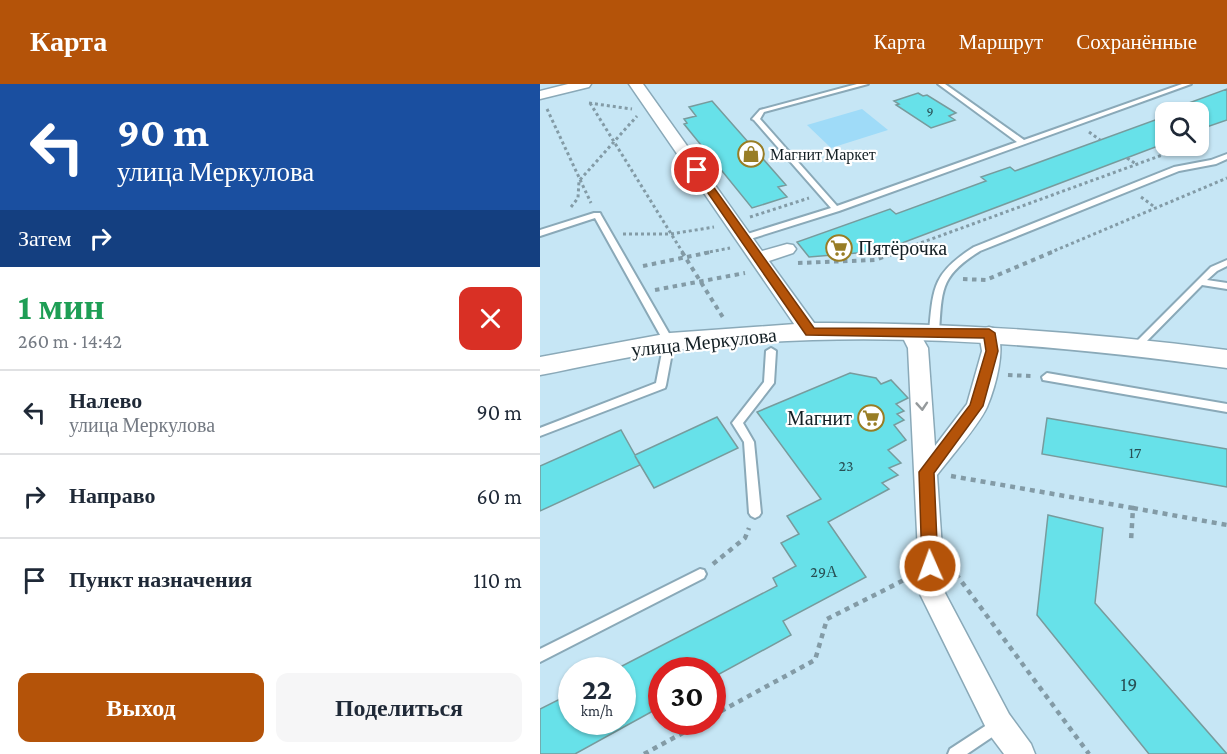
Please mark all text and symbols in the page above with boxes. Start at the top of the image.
text: Карта [30,26,107,57]
text: Карта [874,30,926,54]
text: Маршрут [959,30,1043,54]
text: Сохранённые [1076,30,1197,54]
map controls [1155,102,1209,156]
button: search [1155,102,1209,156]
house number: 9 [926,103,934,119]
icon: left [18,108,96,186]
text: 90 m [117,108,209,155]
shop icon: Магнит Маркет [736,139,766,169]
pin [671,144,722,195]
place label: Магнит Маркет [770,146,876,164]
icon: arrive [680,153,713,186]
text: улица Меркулова [117,157,314,187]
icon: right [84,222,117,255]
text: Затем [18,226,72,251]
supermarket icon: Пятёрочка [824,233,854,263]
place label: Пятёрочка [858,237,947,260]
text: 1 мин [18,287,104,327]
button: close [459,287,522,350]
street label: улица Меркулова [630,323,778,362]
text: 260 m · 14:42 [18,330,122,352]
text: Налево [69,388,142,413]
icon: left [18,396,51,429]
text: 90 m [477,400,522,425]
one-way arrow [916,402,929,411]
supermarket icon: Магнит [856,403,886,433]
place label: Магнит [787,407,852,429]
text: улица Меркулова [69,414,215,436]
house number: 17 [1129,444,1142,461]
house number: 23 [838,457,854,474]
icon: right [18,480,51,513]
text: Направо [69,483,155,508]
text: 60 m [477,484,522,509]
position arrow [898,534,962,598]
house number: 29А [810,563,838,580]
icon: arrive [18,564,51,597]
text: Пункт назначения [69,567,252,592]
text: 110 m [473,568,522,593]
speed limit sign: 30 [648,657,726,735]
text: 22 [582,672,612,705]
button: Выход [18,673,264,742]
button: Поделиться [276,673,522,742]
house number: 19 [1121,673,1137,695]
text: km/h [581,703,613,719]

